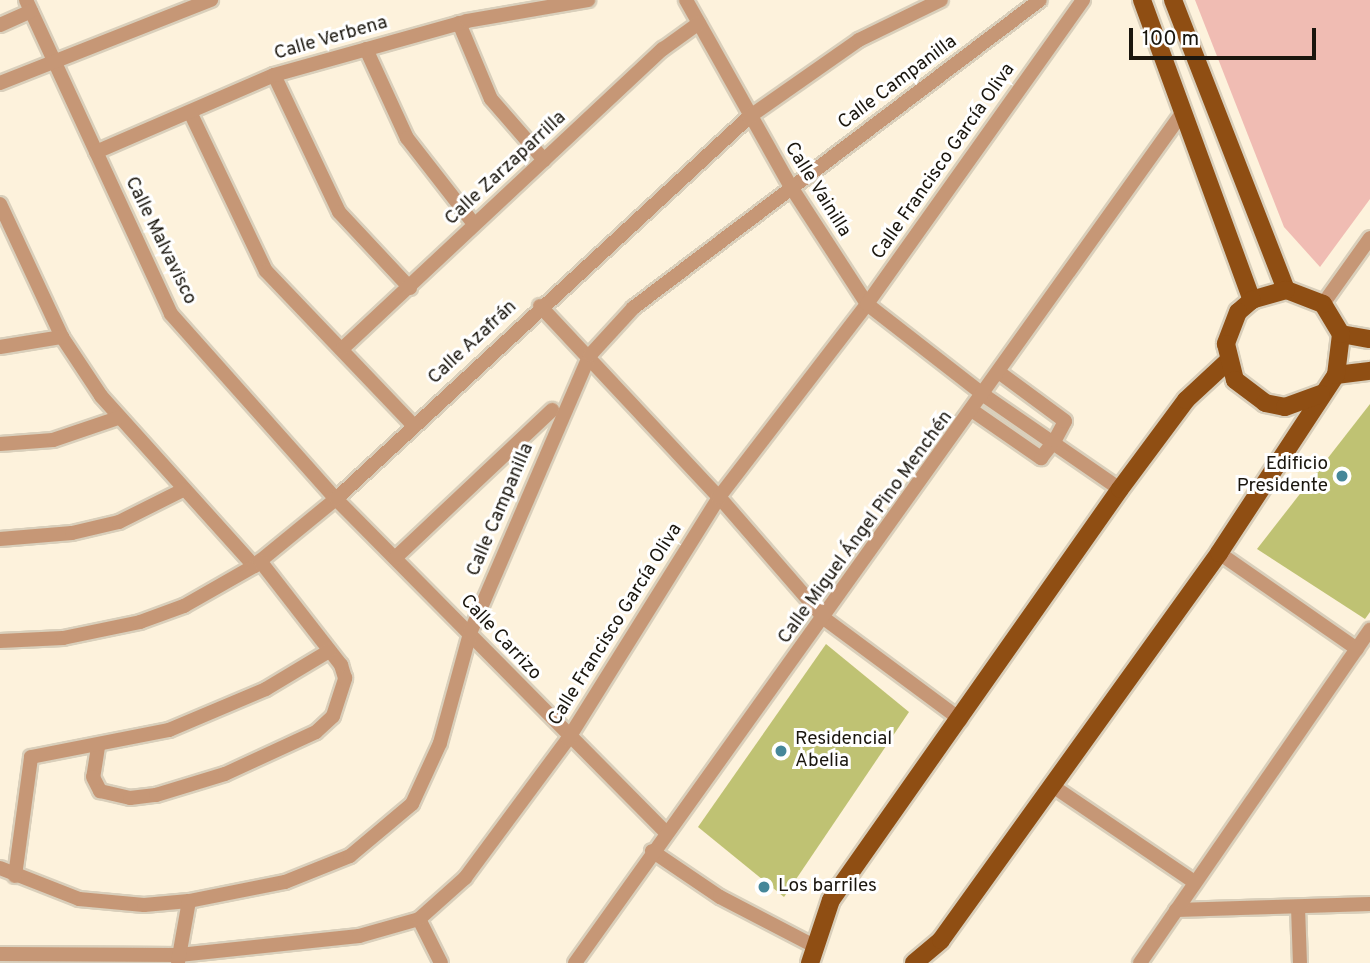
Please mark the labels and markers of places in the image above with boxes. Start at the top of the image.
place label: Edificio Presidente [1237,454,1328,498]
marker: Edificio Presidente [1334,468,1350,484]
place label: Residencial Abelia [795,729,892,773]
marker: Residencial Abelia [773,743,789,759]
place label: Los barriles [778,876,877,898]
marker: Los barriles [756,879,772,895]

